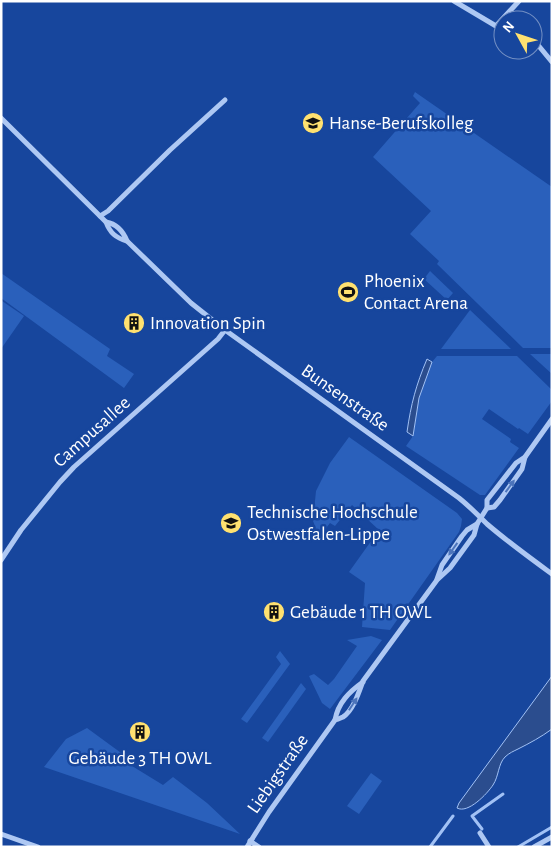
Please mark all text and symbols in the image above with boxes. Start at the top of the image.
north arrow [493,10,543,60]
text: N [500,19,517,36]
school or university icon: Hanse-Berufskolleg [301,111,325,135]
place label: Hanse-Berufskolleg [329,114,474,133]
place label: Phoenix Contact Arena [364,272,468,313]
sports icon: Phoenix Contact Arena [336,280,360,304]
building icon: Innovation Spin [122,311,146,335]
place label: Innovation Spin [150,314,266,333]
street label: Bunsenstraße [298,361,392,435]
street label: Campusallee [50,393,134,471]
one-way arrow [505,479,515,493]
place label: Technische Hochschule Ostwestfalen-Lippe [247,503,418,544]
school or university icon: Technische Hochschule Ostwestfalen-Lippe [219,511,243,535]
one-way arrow [448,542,458,556]
building icon: Gebäude 1 TH OWL [262,600,286,624]
place label: Gebäude 1 TH OWL [290,603,432,622]
one-way arrow [348,697,358,711]
building icon: Gebäude 3 TH OWL [128,720,152,744]
street label: Liebigstraße [244,731,312,817]
place label: Gebäude 3 TH OWL [69,749,211,768]

